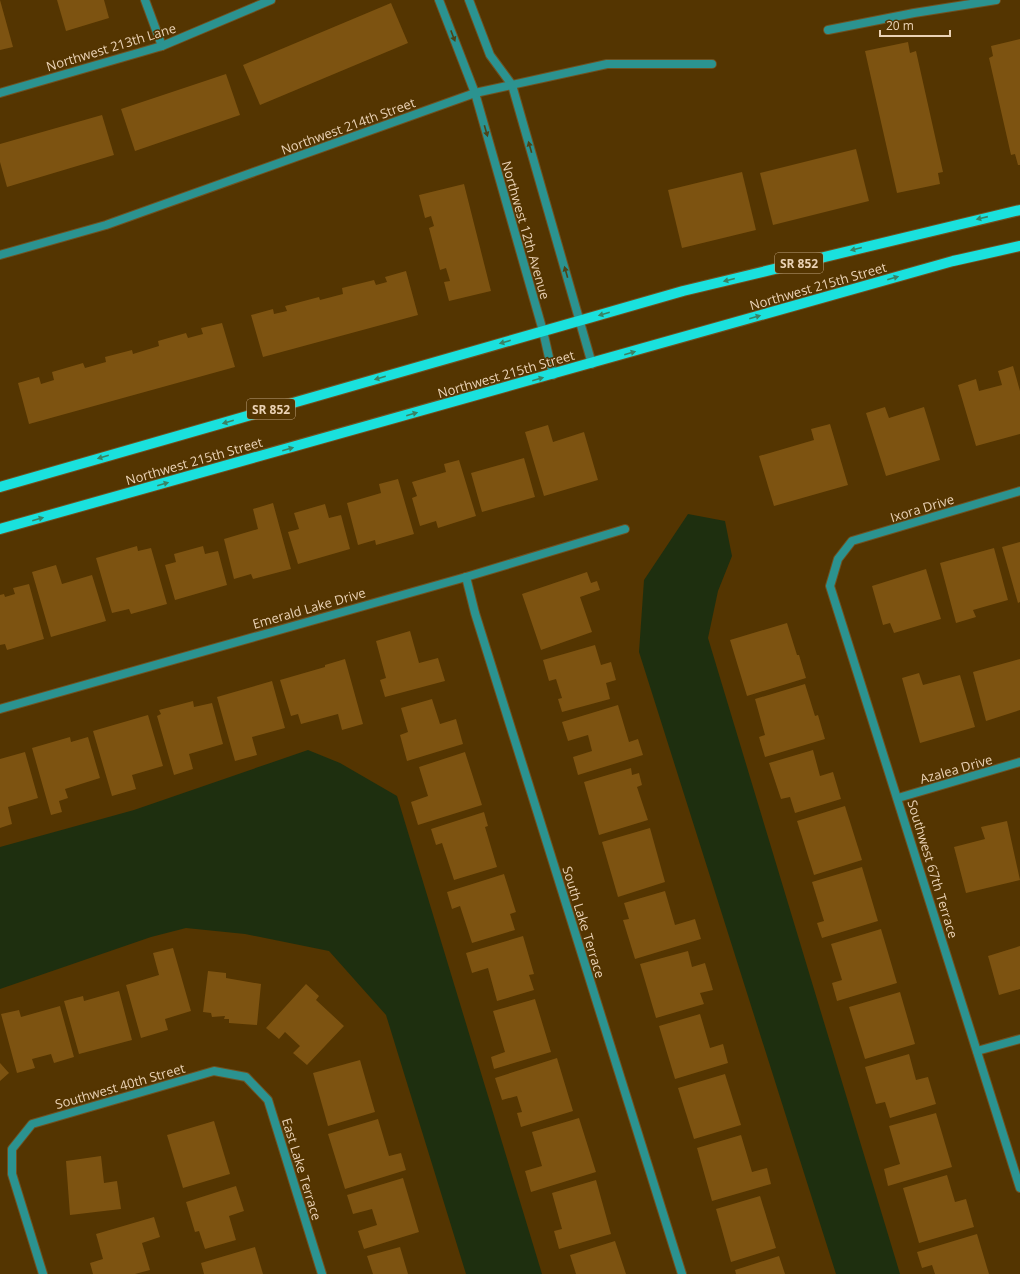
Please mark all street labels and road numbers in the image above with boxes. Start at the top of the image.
street label: Northwest 213th Lane [44,19,178,75]
street label: Northwest 214th Street [278,93,418,159]
street label: Northwest 12th Avenue [498,159,554,301]
road number: SR 852 [775,253,823,273]
street label: Northwest 215th Street [747,258,889,314]
street label: Northwest 215th Street [435,346,577,402]
road number: SR 852 [247,399,295,419]
street label: Northwest 215th Street [123,433,265,489]
street label: Ixora Drive [888,490,956,526]
street label: Emerald Lake Drive [250,583,368,633]
street label: Azalea Drive [918,750,994,788]
street label: Southwest 67th Terrace [903,798,963,940]
street label: South Lake Terrace [558,864,610,980]
street label: Southwest 40th Street [53,1059,187,1113]
street label: East Lake Terrace [278,1116,326,1222]

